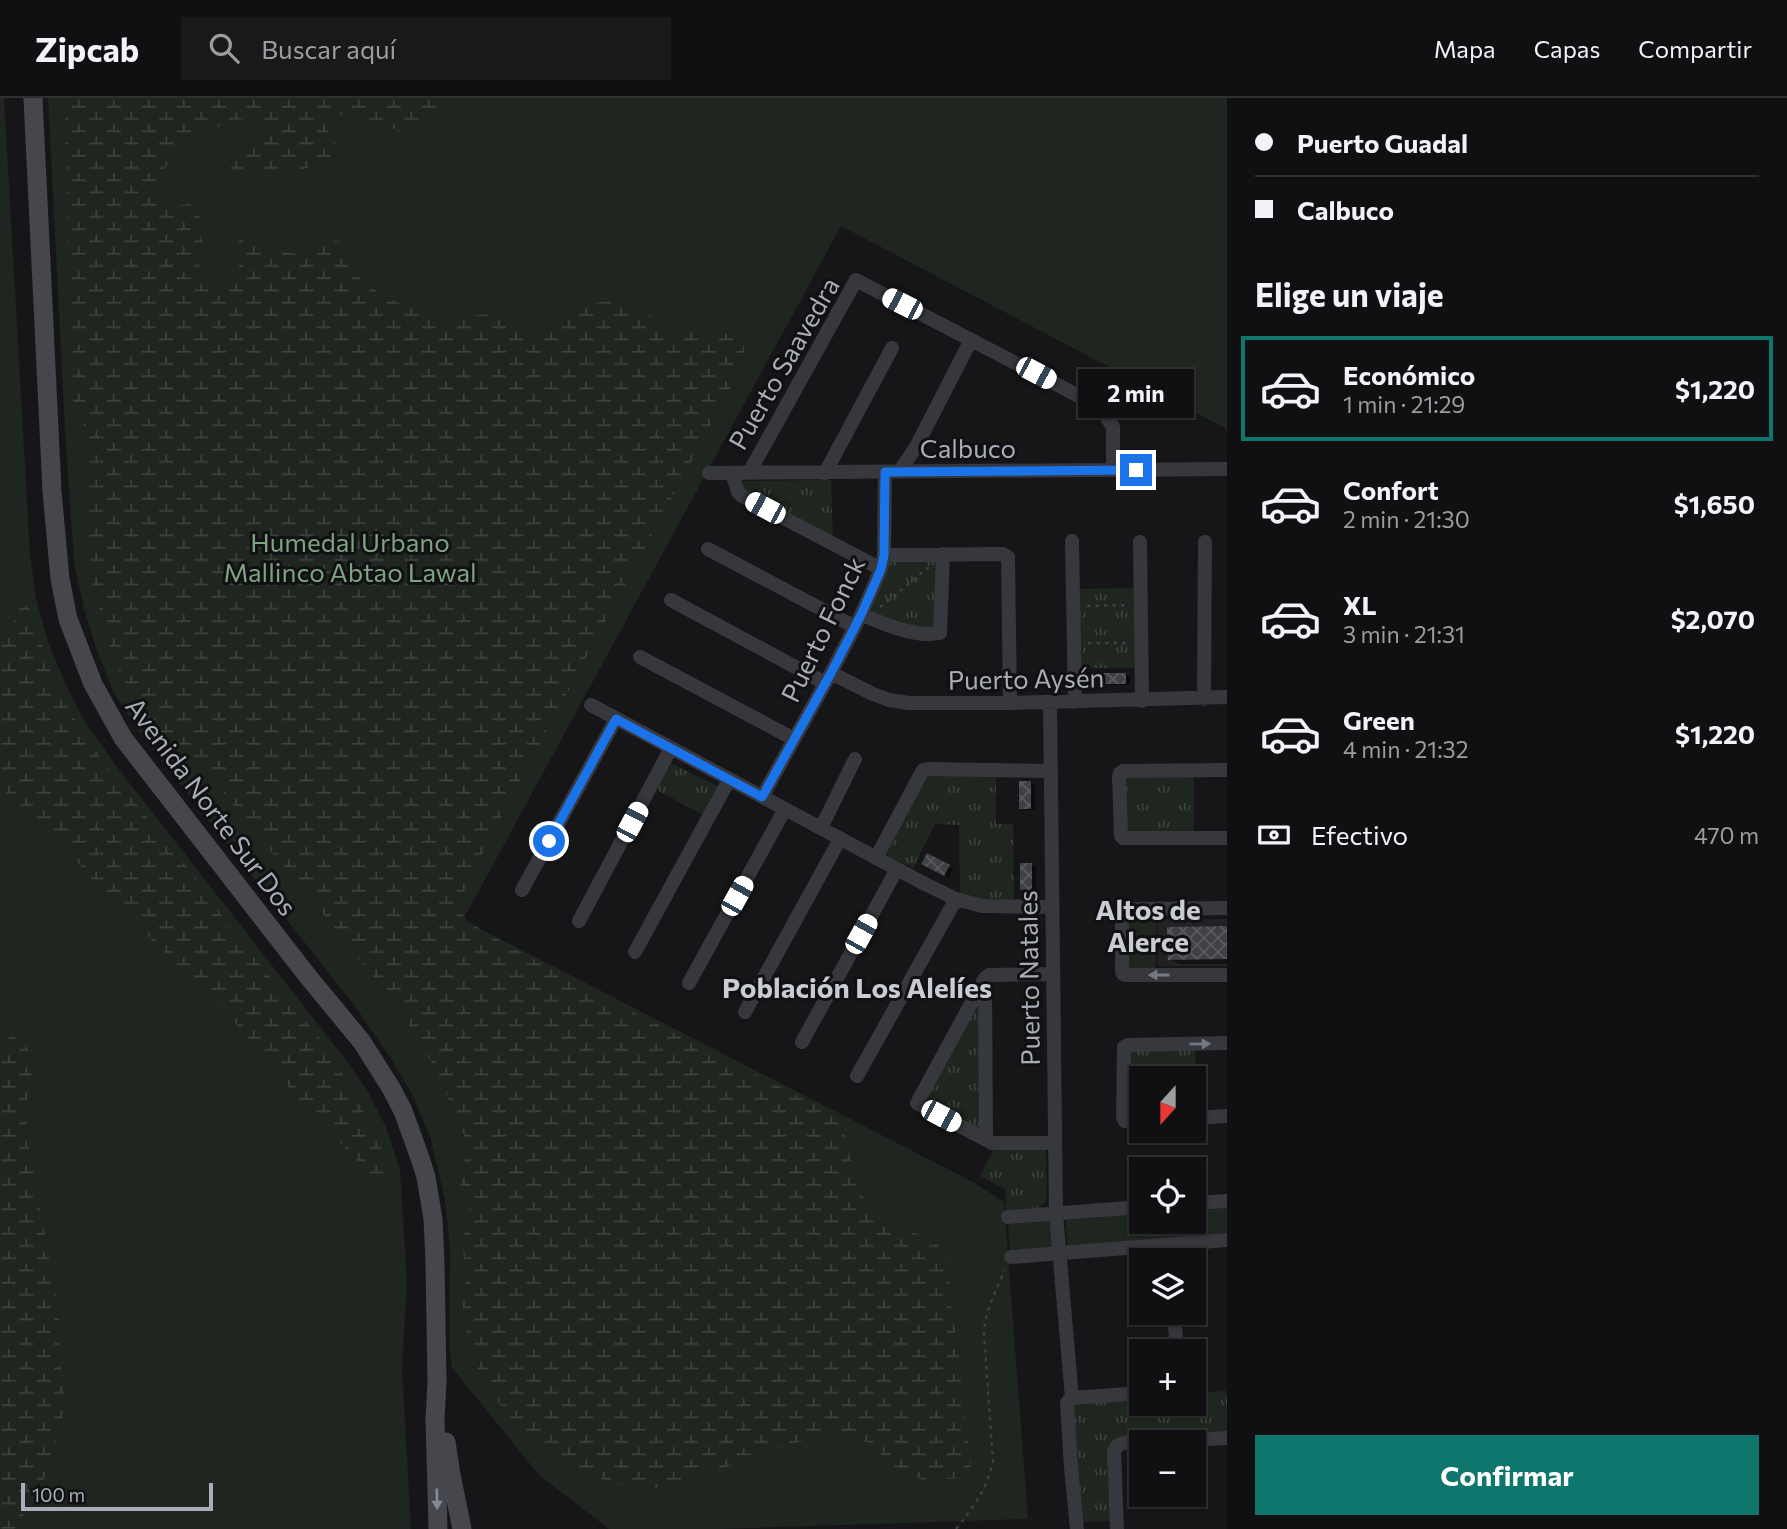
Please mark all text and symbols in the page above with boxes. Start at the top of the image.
search box [181,17,671,80]
text: Zipcab [35,28,139,69]
icon: search [205,29,243,67]
text: Buscar aquí [261,33,396,64]
text: Mapa [1434,34,1496,63]
text: Capas [1534,34,1600,63]
text: Compartir [1638,34,1752,63]
text: Puerto Guadal [1297,127,1468,158]
text: Calbuco [1297,194,1394,225]
street label: Puerto Saavedra [721,272,845,454]
text: Elige un viaje [1255,274,1444,314]
car [879,285,926,323]
car [1013,354,1060,392]
icon: car [1259,357,1322,420]
text: Económico [1343,359,1475,390]
callout: 2 min [1078,368,1194,418]
text: $1,220 [1675,373,1755,404]
text: 2 min [1107,379,1165,407]
text: 1 min · 21:29 [1343,390,1465,418]
street label: Calbuco [920,432,1016,463]
route end [1120,454,1152,486]
icon: car [1259,472,1322,535]
text: Confort [1343,474,1439,505]
text: $1,650 [1674,488,1755,519]
car [742,489,789,527]
text: 2 min · 21:30 [1343,505,1470,533]
park label: Humedal Urbano Mallinco Abtao Lawal [223,526,477,587]
street label: Puerto Fonck [774,551,870,707]
icon: car [1259,587,1322,650]
text: XL [1343,589,1377,620]
text: $2,070 [1671,603,1755,634]
text: 3 min · 21:31 [1343,620,1465,648]
street label: Puerto Aysén [947,661,1105,695]
street label: Avenida Norte Sur Dos [120,691,304,921]
icon: car [1259,702,1322,765]
text: Green [1343,704,1415,735]
text: $1,220 [1675,718,1755,749]
text: 4 min · 21:32 [1343,735,1468,763]
car [613,799,652,845]
icon: cash [1255,816,1293,854]
text: Efectivo [1311,819,1408,850]
text: 470 m [1694,821,1759,849]
route start [533,825,565,857]
car [718,873,757,919]
street label: Puerto Natales [1011,890,1045,1066]
district label: Altos de Alerce [1095,892,1201,958]
car [842,911,881,957]
one-way arrow [1148,969,1170,981]
district label: Población Los Alelíes [722,970,992,1004]
one-way arrow [1189,1038,1211,1050]
north arrow [1129,1066,1206,1143]
map controls [1129,1066,1206,1507]
car [918,1097,965,1135]
button: locate [1129,1157,1206,1234]
button: layers [1129,1248,1206,1325]
button: + [1129,1339,1206,1416]
button: − [1129,1430,1206,1507]
button: Confirmar [1255,1435,1759,1515]
scale bar [21,1480,214,1512]
text: 100 m [32,1483,85,1506]
one-way arrow [431,1489,443,1511]

